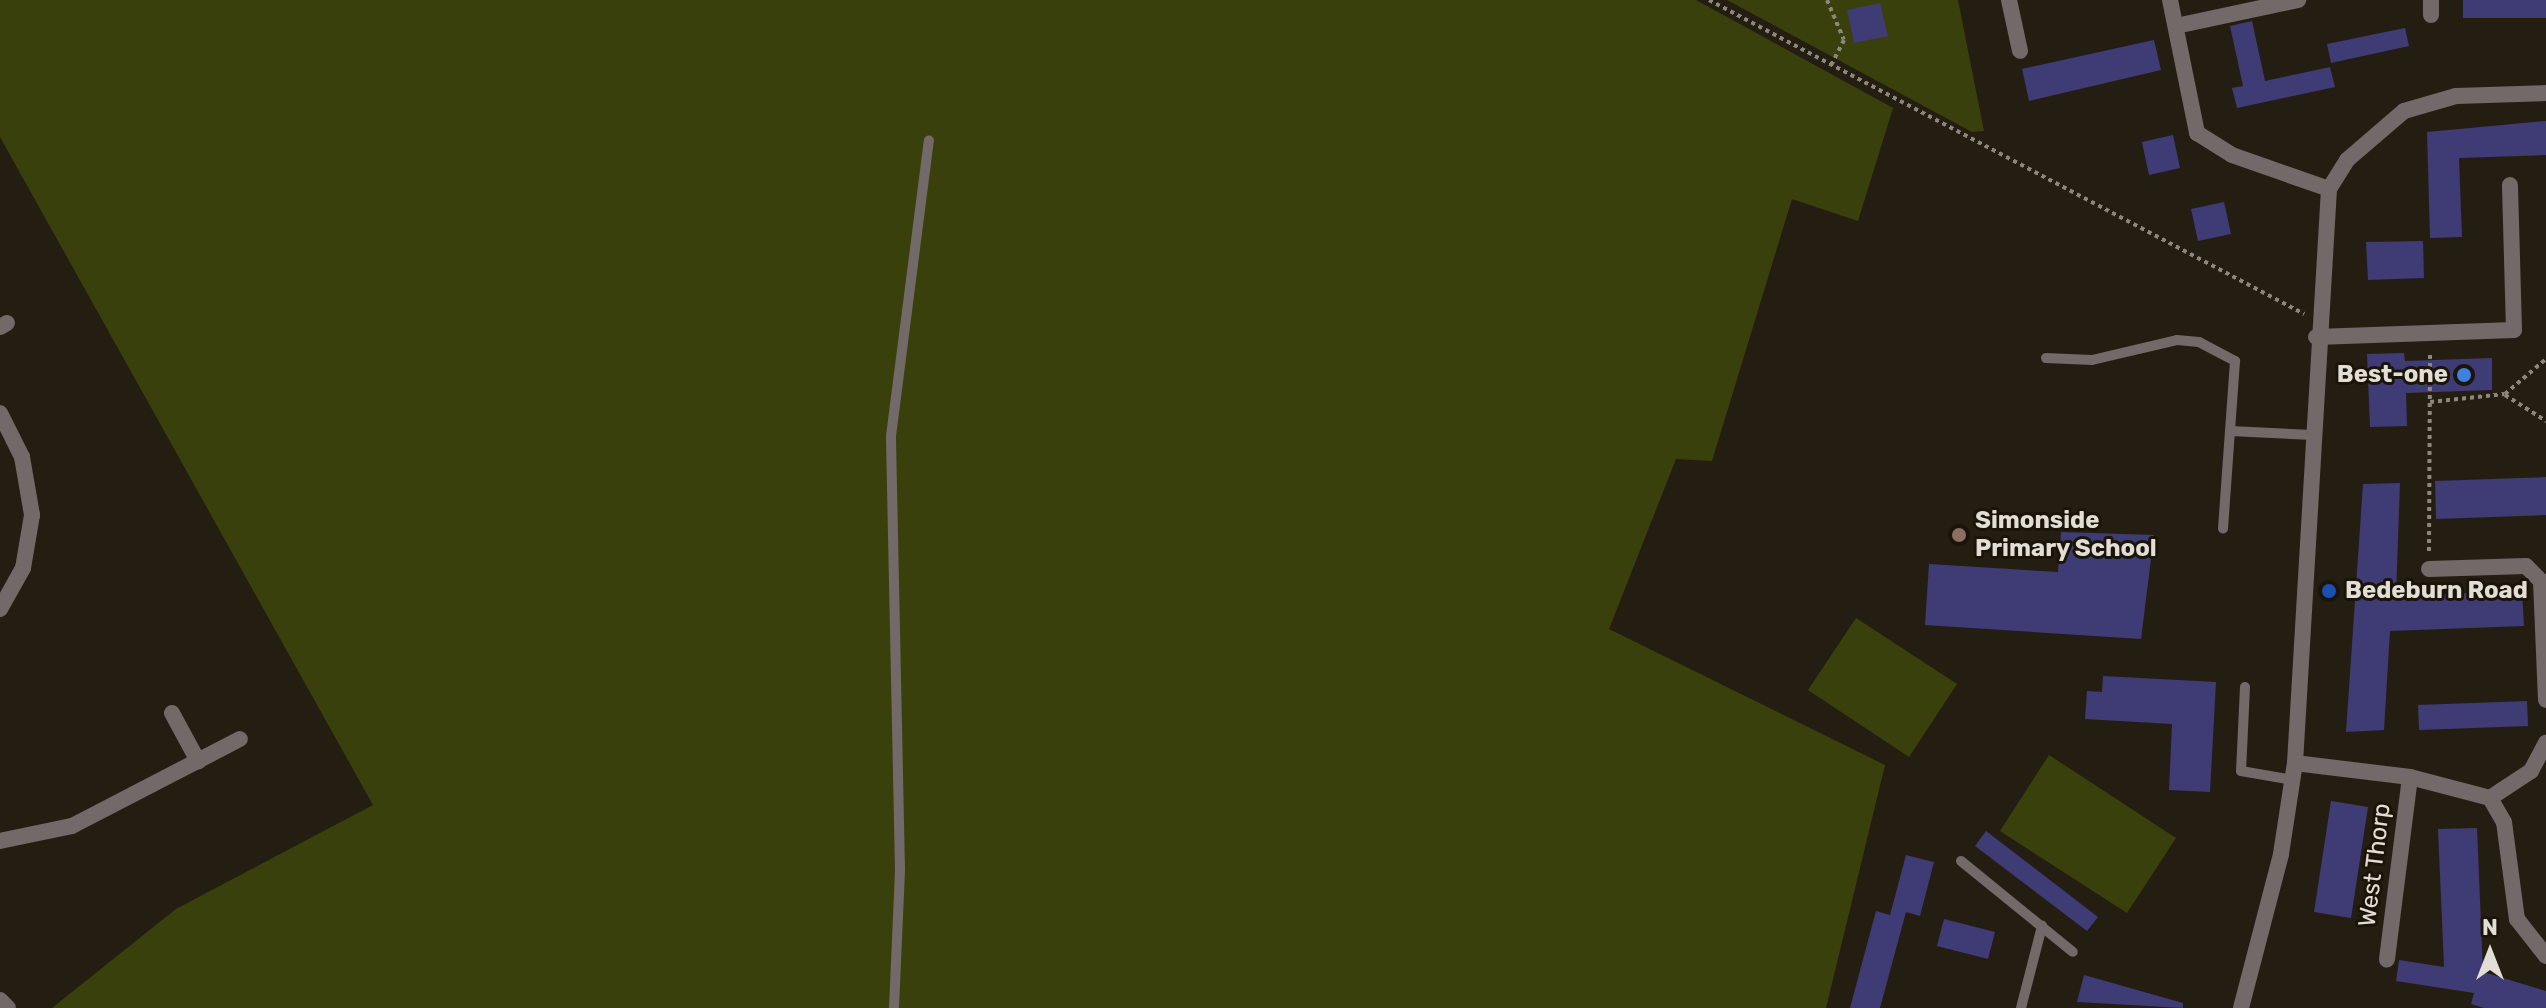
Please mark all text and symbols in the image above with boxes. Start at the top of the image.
place label: Best-one [2337,361,2448,389]
marker: Best-one [2455,366,2473,384]
place label: Simonside Primary School [1975,507,2157,563]
marker: Simonside Primary School [1950,526,1968,544]
place label: Bedeburn Road [2345,577,2528,605]
marker: Bedeburn Road [2320,582,2338,600]
street label: West Thorp [2353,801,2397,929]
north arrow [2450,912,2530,992]
text: N [2482,914,2498,941]

